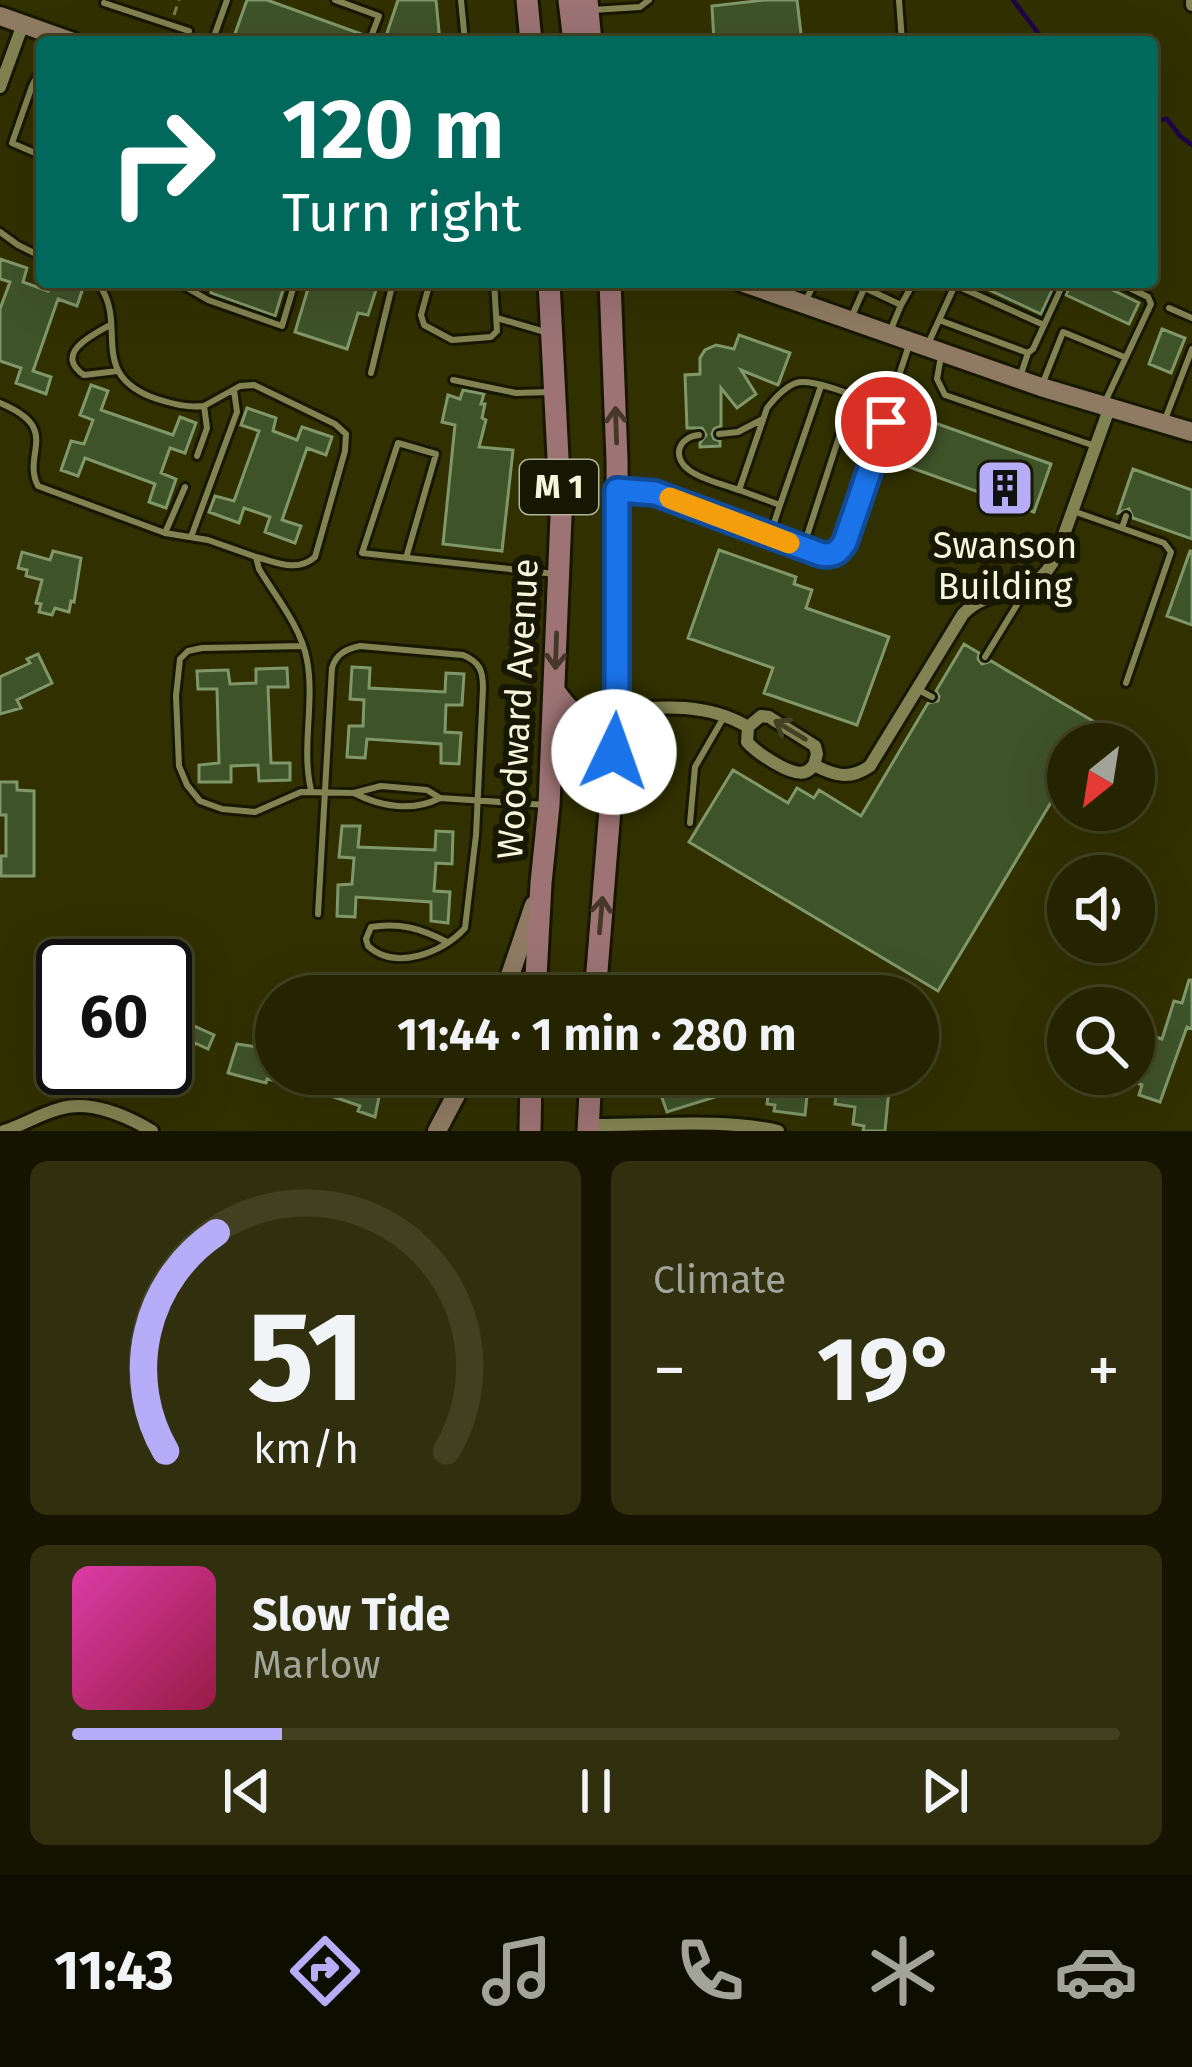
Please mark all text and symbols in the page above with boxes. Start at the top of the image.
text: 120 m [282,79,504,180]
icon: right [84,84,240,240]
text: Turn right [282,181,521,245]
pin [835,371,937,473]
icon: arrive [853,389,919,455]
one-way arrow [604,406,627,445]
building icon: Swanson Building [974,457,1036,519]
road number: M 1 [520,460,598,514]
place label: Swanson Building [933,524,1077,609]
street label: Woodward Avenue [488,557,548,861]
one-way arrow [545,631,568,670]
position arrow [551,689,677,815]
one-way arrow [774,718,808,742]
north arrow [1047,723,1155,831]
map controls [1047,723,1155,1095]
button: sound [1047,855,1155,963]
one-way arrow [589,897,612,936]
speed limit sign: 60 [36,939,192,1095]
button: search [1047,987,1155,1095]
text: 11:44 · 1 min · 280 m [397,1008,797,1062]
text: Climate [653,1257,786,1303]
text: 51 [247,1283,364,1433]
text: 19° [817,1316,956,1424]
text: − [653,1331,686,1410]
text: + [1087,1331,1120,1410]
text: km/h [252,1423,359,1474]
text: Slow Tide [252,1588,450,1642]
text: Marlow [252,1642,381,1688]
icon: previous [214,1758,280,1824]
icon: pause [563,1758,629,1824]
icon: next [912,1758,978,1824]
icon: directions [283,1929,367,2013]
icon: music [475,1929,559,2013]
icon: phone [668,1929,752,2013]
icon: climate [861,1929,945,2013]
icon: car [1054,1929,1138,2013]
text: 11:43 [54,1939,174,2003]

